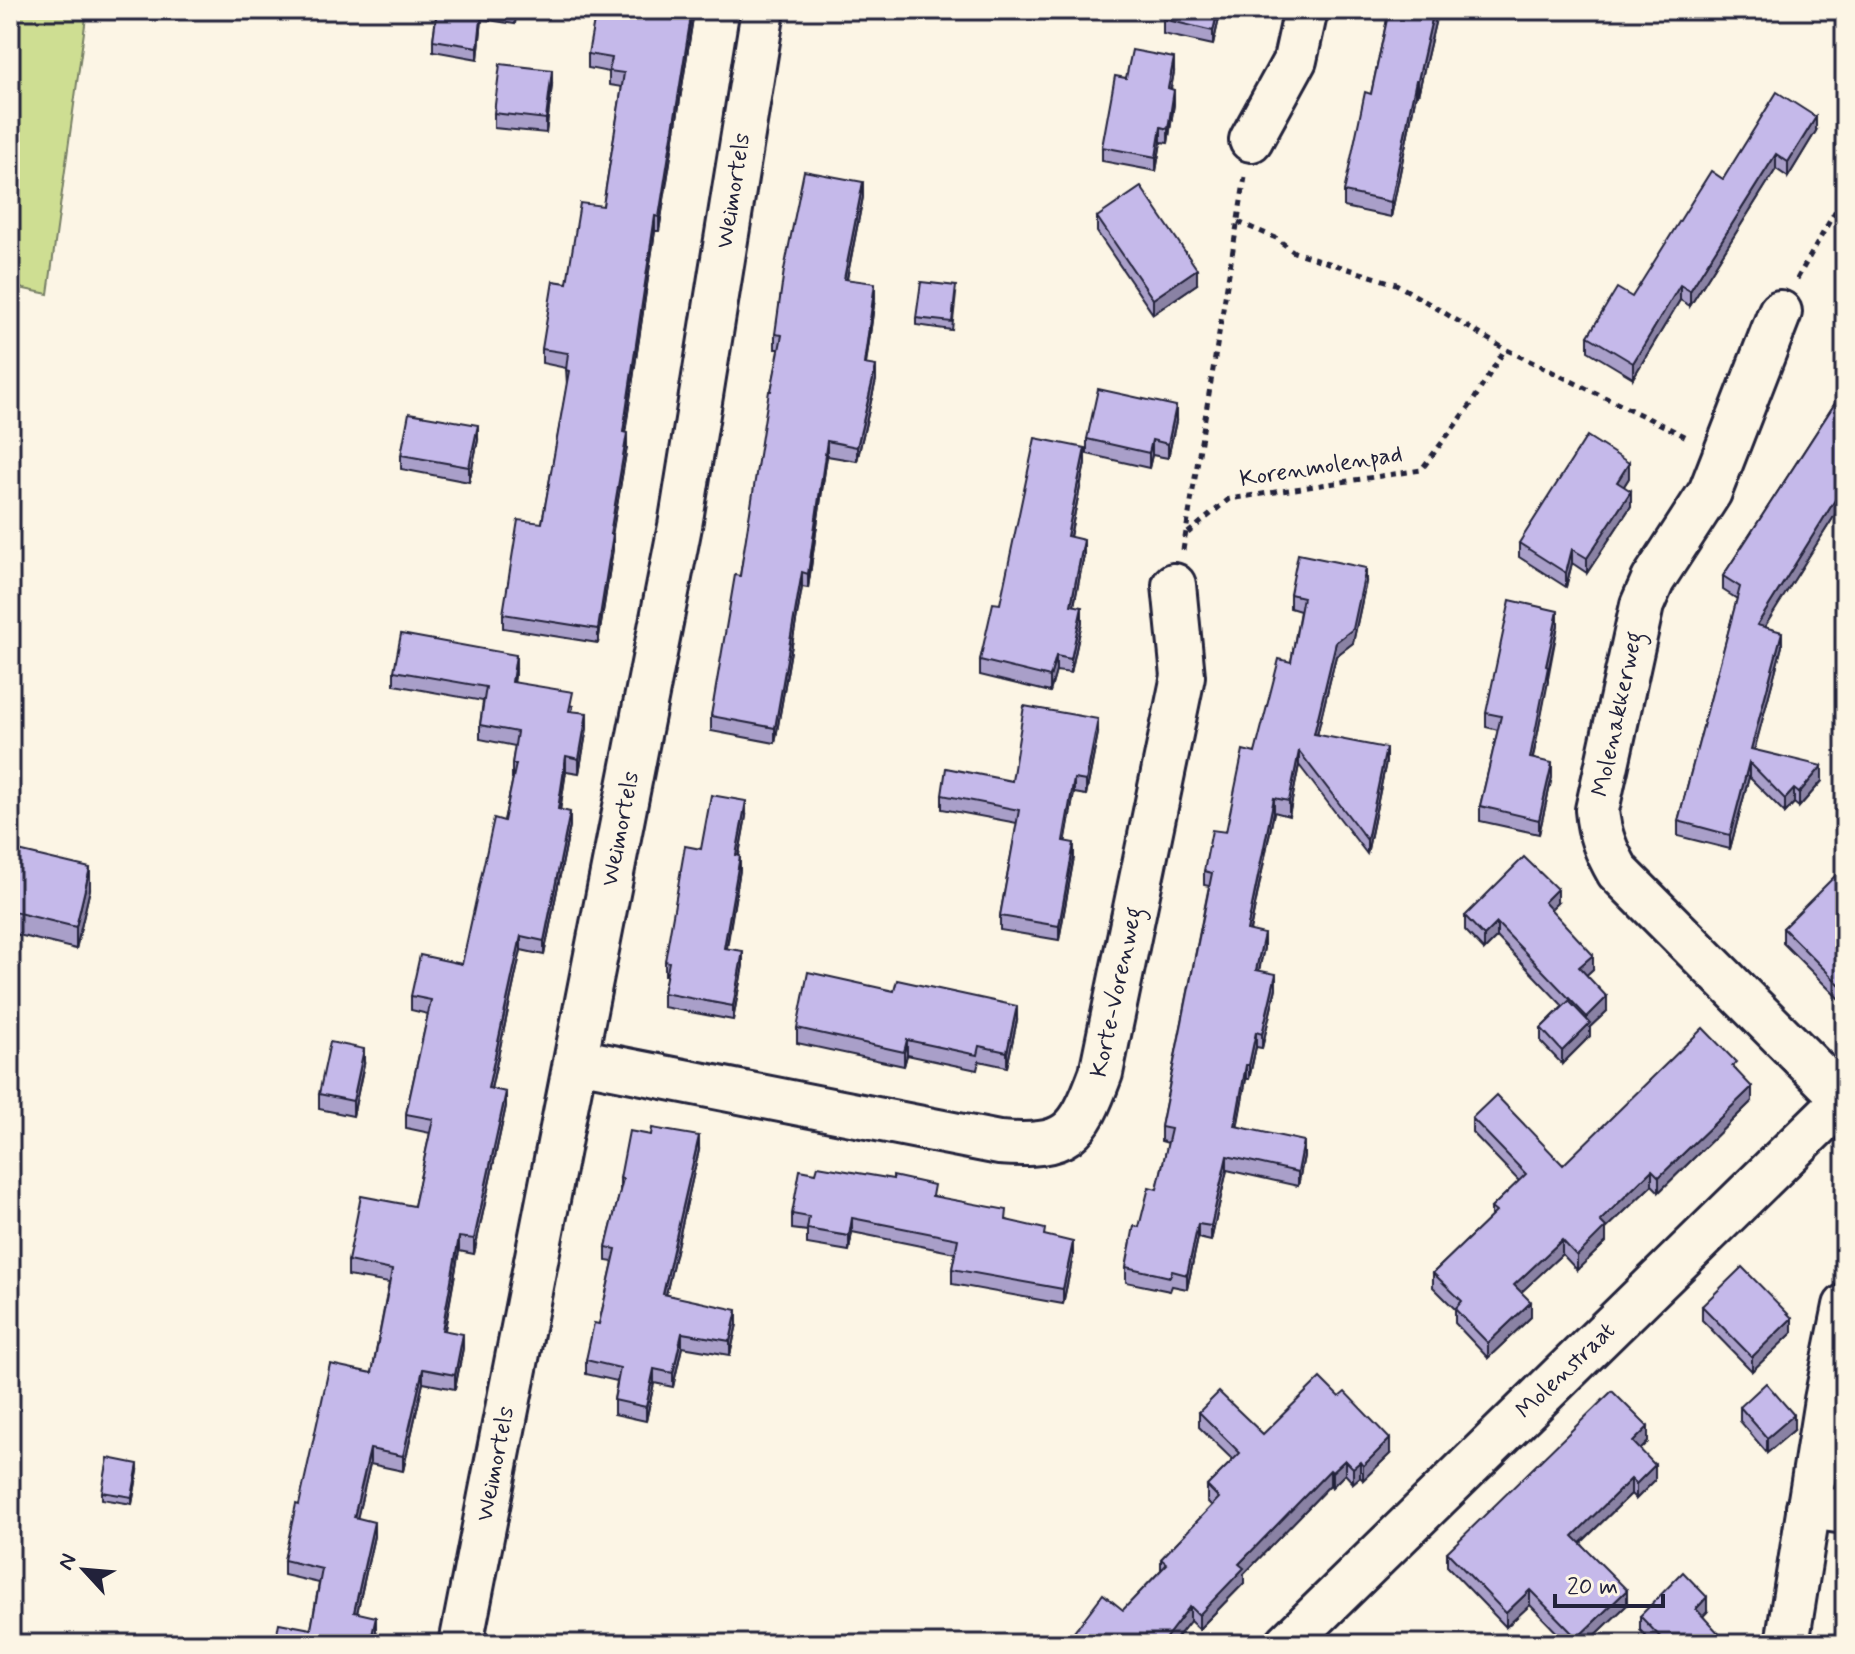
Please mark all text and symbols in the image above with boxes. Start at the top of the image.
street label: Weimortels [710,131,758,251]
street label: Korenmolenpad [1238,439,1404,495]
street label: Molenakkerweg [1585,628,1654,800]
street label: Weimortels [595,769,647,889]
street label: Korte-Vorenweg [1084,904,1153,1081]
street label: Molenstraat [1510,1316,1622,1426]
street label: Weimortels [470,1404,522,1524]
north arrow [44,1530,124,1610]
text: N [52,1549,84,1575]
scale bar [1555,1558,1663,1608]
text: 20 m [1567,1572,1618,1603]

